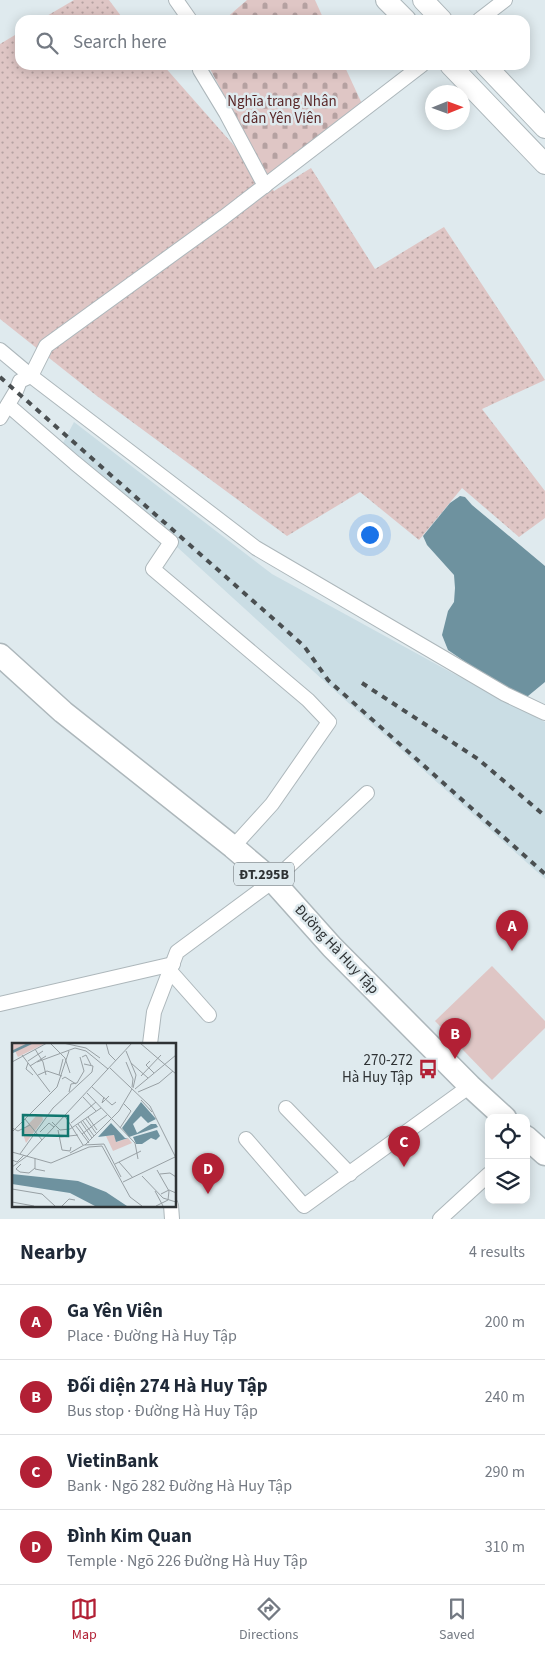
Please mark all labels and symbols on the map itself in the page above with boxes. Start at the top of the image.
north arrow [425,85,470,130]
park label: Nghĩa trang Nhân dân Yên Viên [227,91,337,129]
your location [357,522,383,548]
road number: ĐT.295B [234,862,294,886]
street label: Đường Hà Huy Tập [290,900,384,999]
pin: A [496,910,528,951]
pin: B [439,1018,471,1059]
inset map [12,1043,176,1206]
place label: 270-272 Hà Huy Tập [342,1050,413,1088]
bus stop icon: 270-272 Hà Huy Tập [417,1058,439,1080]
pin: C [388,1126,420,1167]
pin: D [192,1153,224,1194]

